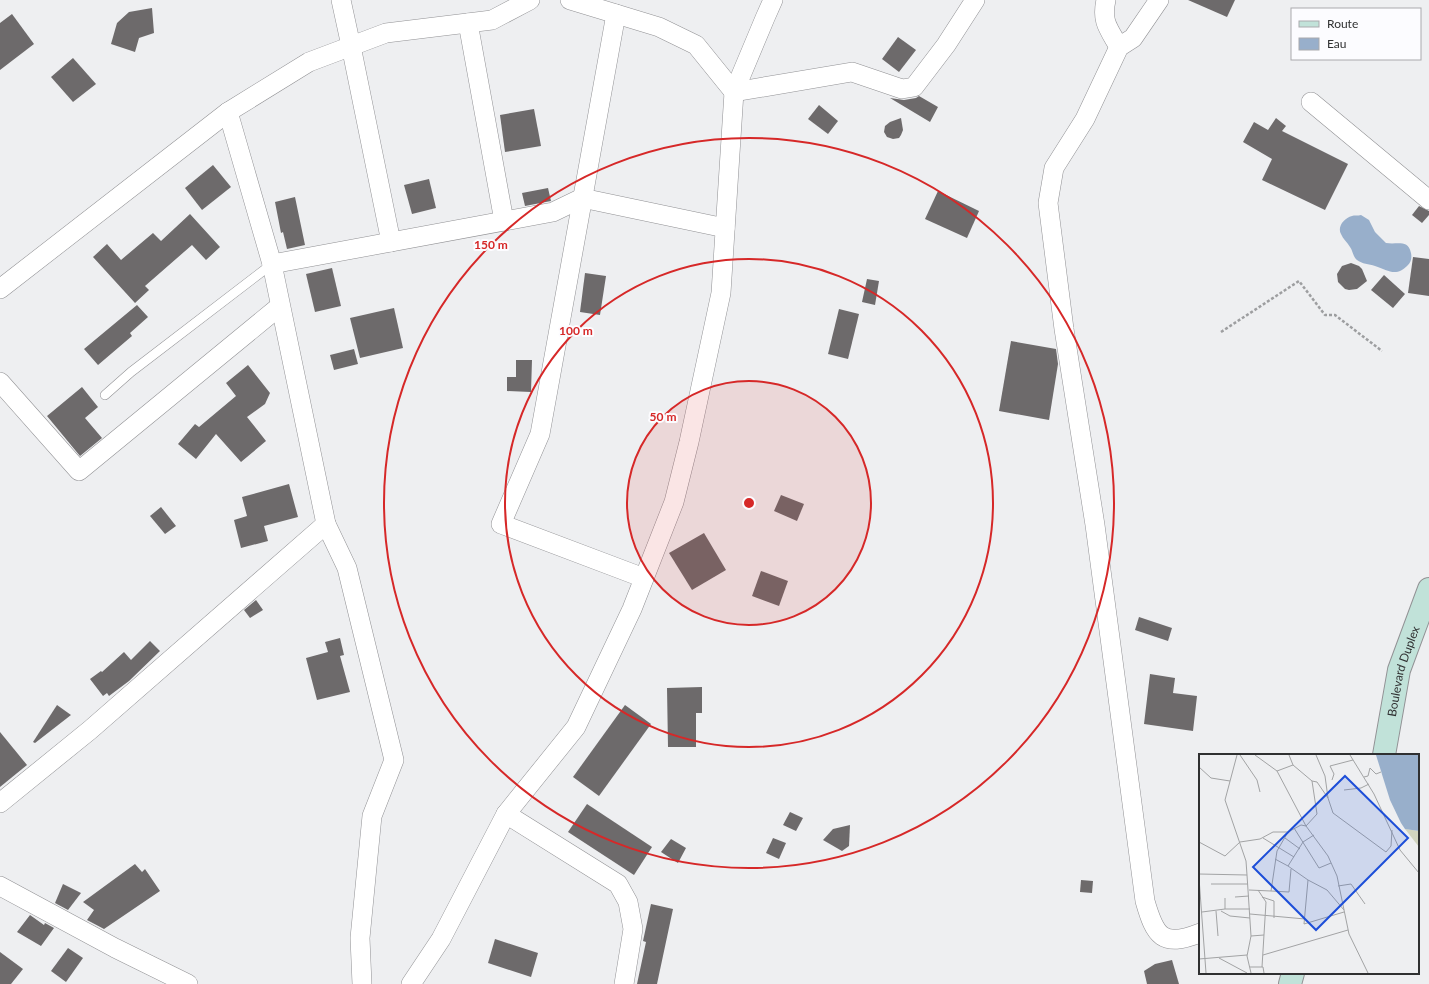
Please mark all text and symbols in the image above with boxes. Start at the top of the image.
legend [1291,8,1421,60]
text: Route [1327,16,1358,31]
text: Eau [1327,36,1347,51]
text: 150 m [474,237,508,252]
text: 100 m [559,323,593,338]
text: 50 m [650,409,676,424]
centre of rings [742,496,756,510]
street label: Boulevard Duplex [1383,624,1422,718]
inset map [1199,754,1419,974]

